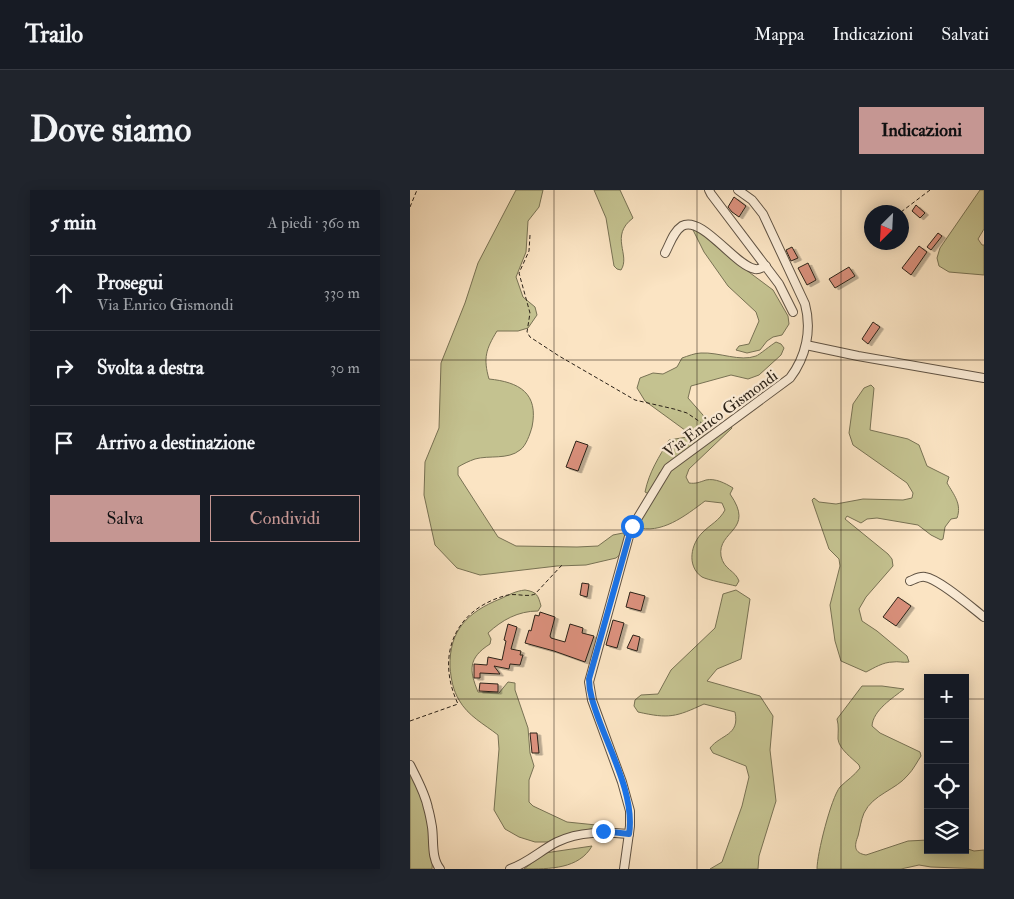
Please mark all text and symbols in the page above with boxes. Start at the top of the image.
text: Trailo [25,19,83,50]
text: Mappa [754,23,804,46]
text: Indicazioni [832,23,913,46]
text: Salvati [941,23,989,46]
button: Indicazioni [859,107,984,154]
text: Dove siamo [30,108,191,152]
north arrow [864,205,909,250]
text: 5 min [50,209,96,236]
text: A piedi · 360 m [267,213,360,233]
text: Prosegui [97,271,163,295]
icon: ahead [50,279,78,307]
text: 330 m [324,283,360,303]
text: Via Enrico Gismondi [97,295,233,315]
icon: right [50,354,78,382]
text: Svolta a destra [97,356,204,380]
text: 30 m [330,358,360,378]
street label: Via Enrico Gismondi [660,366,782,462]
icon: arrive [50,429,78,457]
text: Arrivo a destinazione [97,431,255,455]
button: Salva [50,495,200,542]
button: Condividi [210,495,360,542]
route start [621,515,644,538]
map controls [924,674,969,854]
button: + [924,674,969,719]
button: − [924,719,969,764]
button: locate [924,764,969,809]
button: layers [924,809,969,854]
route end [592,820,615,843]

